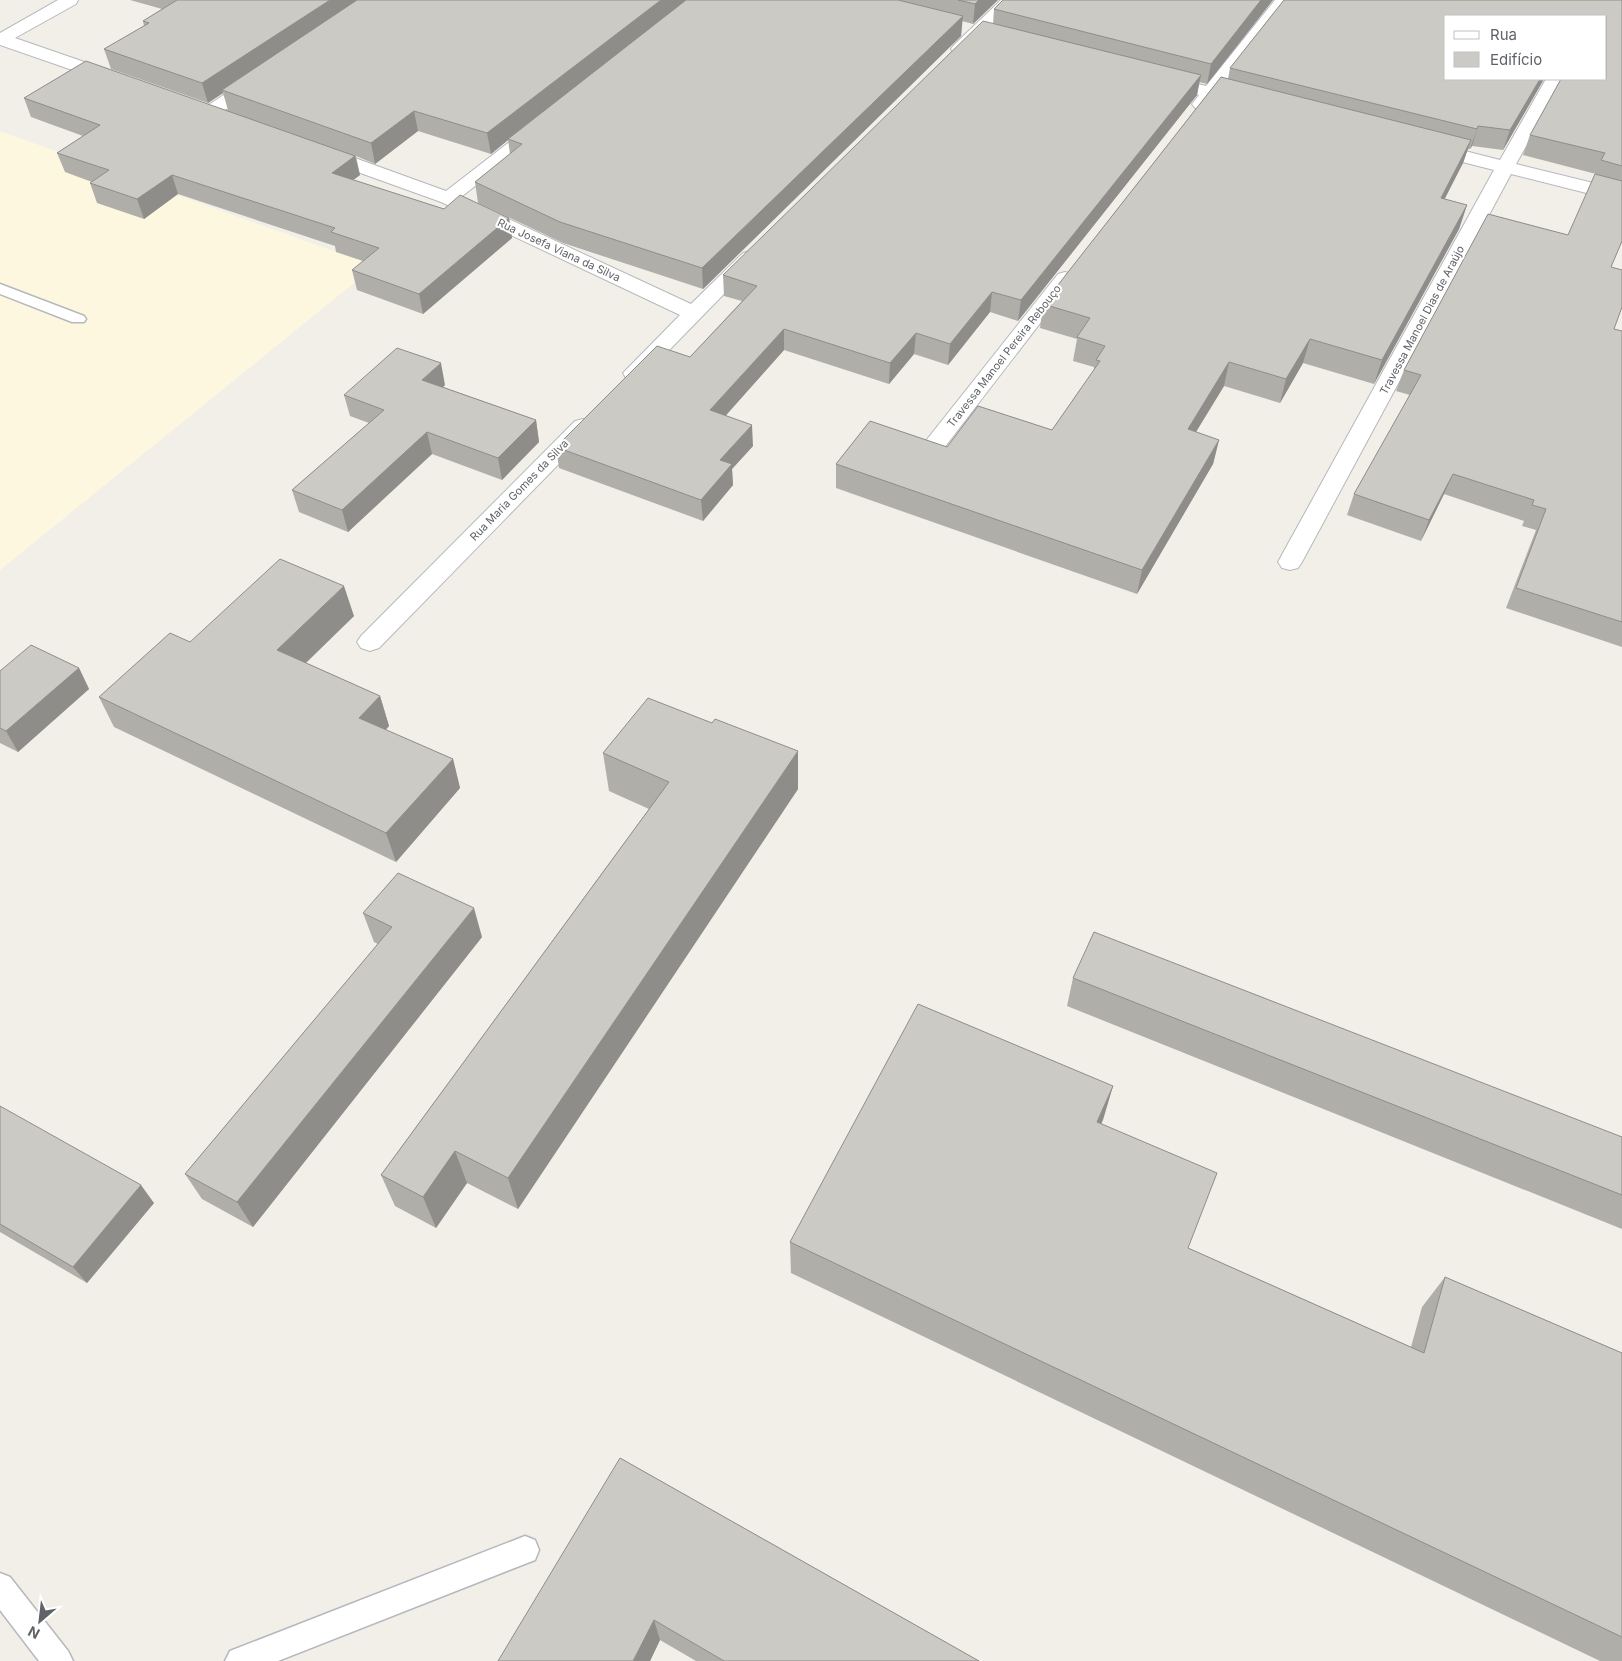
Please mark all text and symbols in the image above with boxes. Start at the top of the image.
legend [1444,15,1607,80]
text: Rua [1490,25,1517,44]
text: Edifício [1490,50,1542,69]
street label: Rua Josefa Viana da Silva [495,215,623,285]
street label: Travessa Manoel Dias de Araújo [1377,243,1468,397]
street label: Travessa Manoel Pereira Rebouço [944,282,1064,430]
street label: Rua Maria Gomes da Silva [467,436,571,544]
north arrow [15,1596,65,1646]
text: N [25,1623,42,1643]

